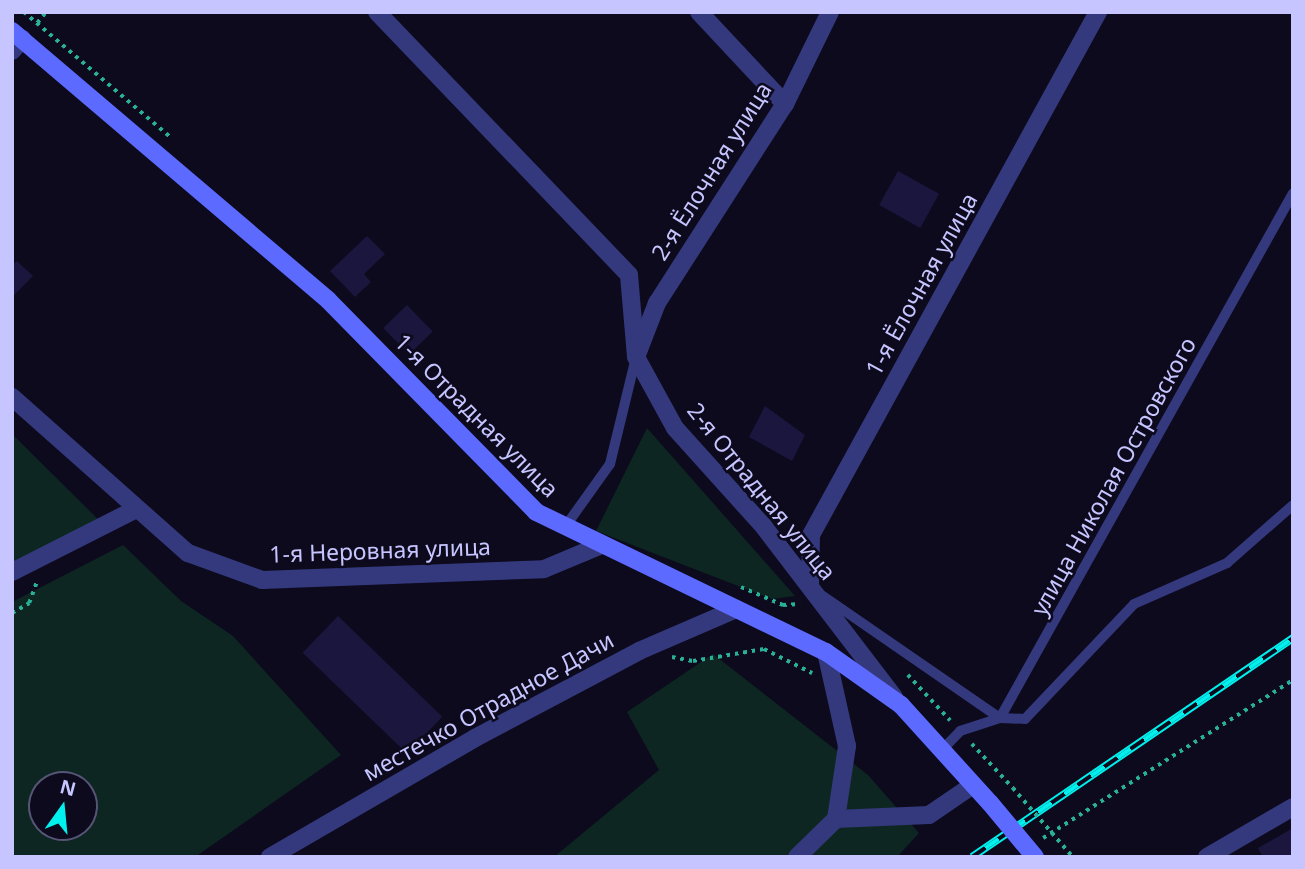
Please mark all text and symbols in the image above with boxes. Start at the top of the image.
street label: 2-я Ёлочная улица [645,77,777,265]
street label: 1-я Ёлочная улица [859,188,983,380]
street label: 1-я Отрадная улица [389,327,565,503]
street label: улица Николая Островского [1025,332,1201,620]
street label: 2-я Отрадная улица [682,397,842,585]
street label: 1-я Неровная улица [269,532,491,568]
street label: местечко Отрадное Дачи [358,626,618,786]
north arrow [28,771,98,841]
text: N [57,773,79,802]

